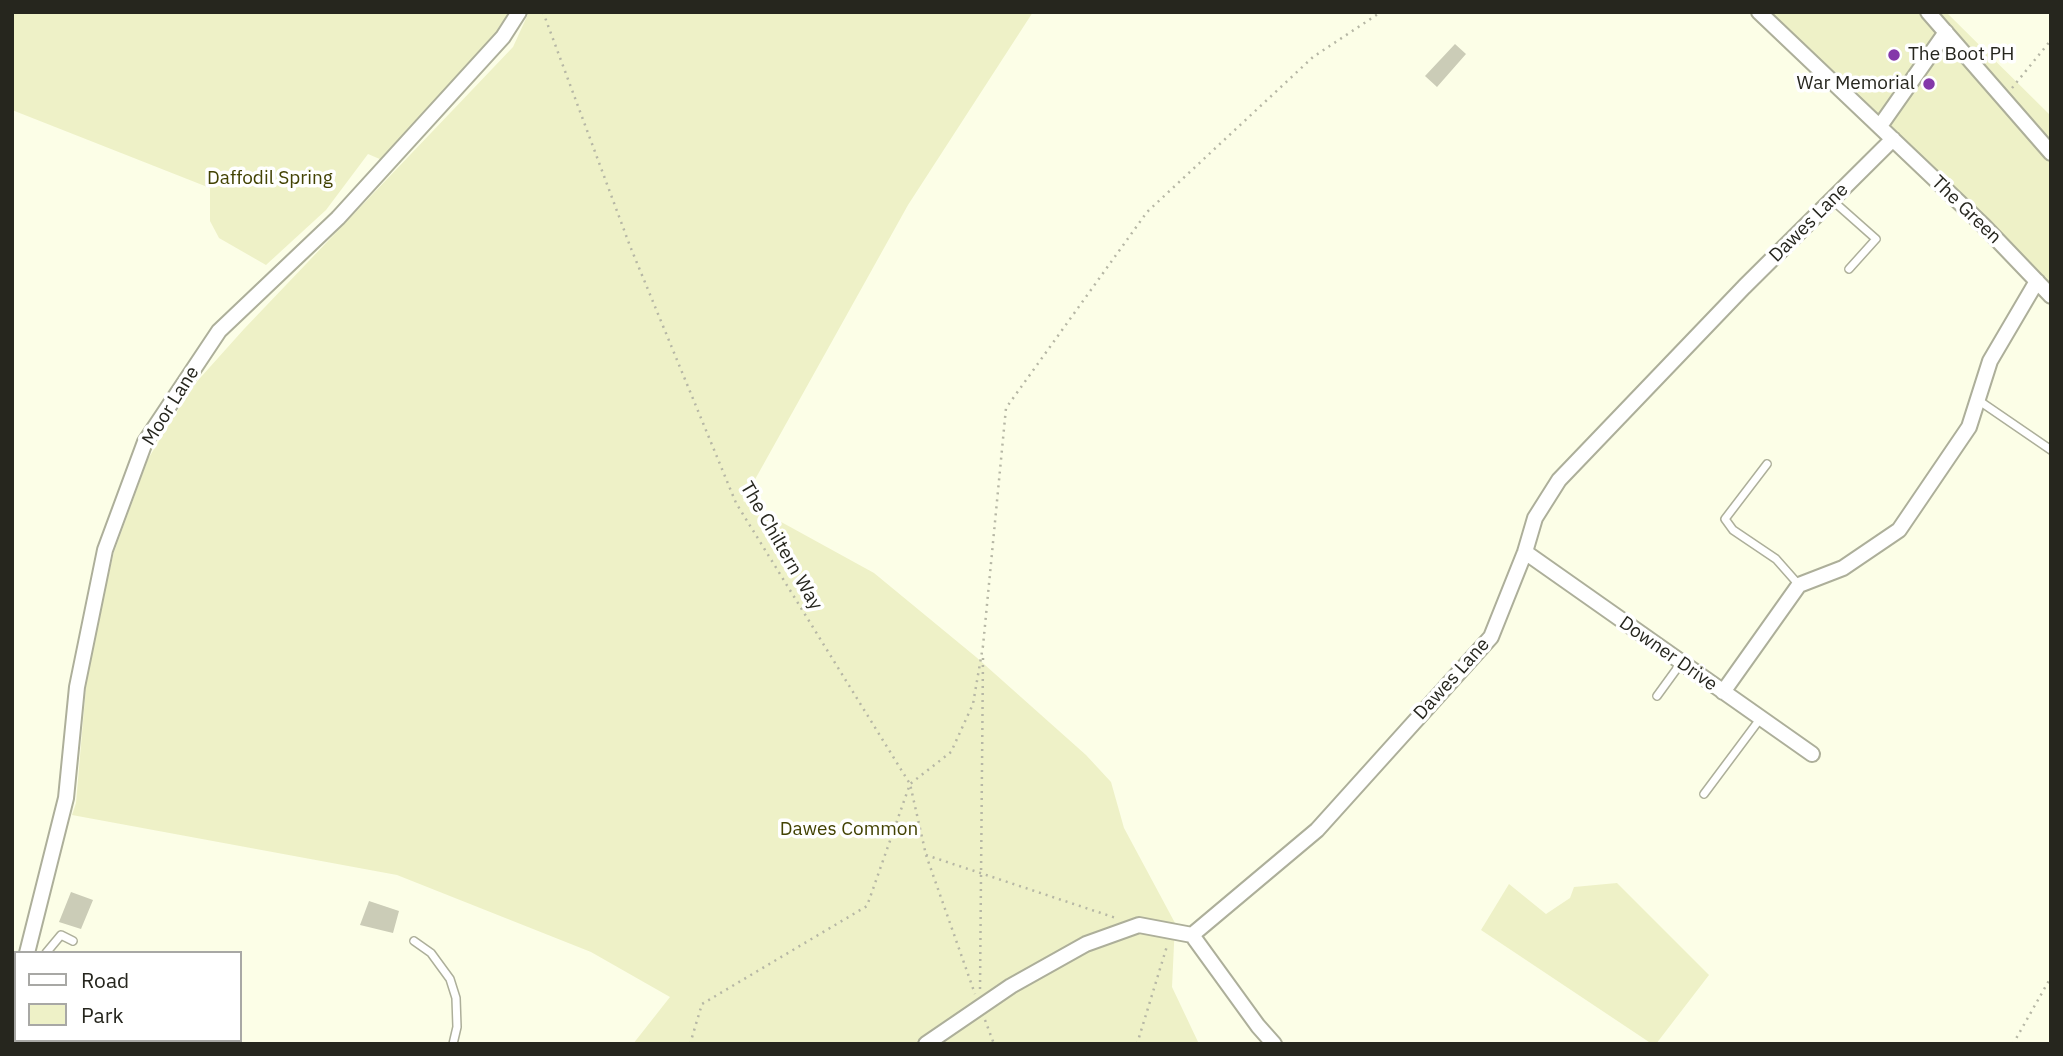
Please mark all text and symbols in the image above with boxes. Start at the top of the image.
place label: The Boot PH [1908,44,2014,66]
marker: The Boot PH [1886,47,1902,63]
place label: War Memorial [1797,73,1915,95]
marker: War Memorial [1921,76,1937,92]
park label: Daffodil Spring [207,168,333,190]
street label: The Green [1926,171,2006,249]
street label: Dawes Lane [1765,179,1853,267]
street label: Moor Lane [138,362,204,450]
street label: The Chiltern Way [735,478,827,614]
street label: Downer Drive [1614,612,1722,696]
street label: Dawes Lane [1409,633,1495,725]
park label: Dawes Common [780,819,918,841]
legend [14,951,242,1042]
text: Road [81,966,129,994]
text: Park [81,1001,124,1029]

